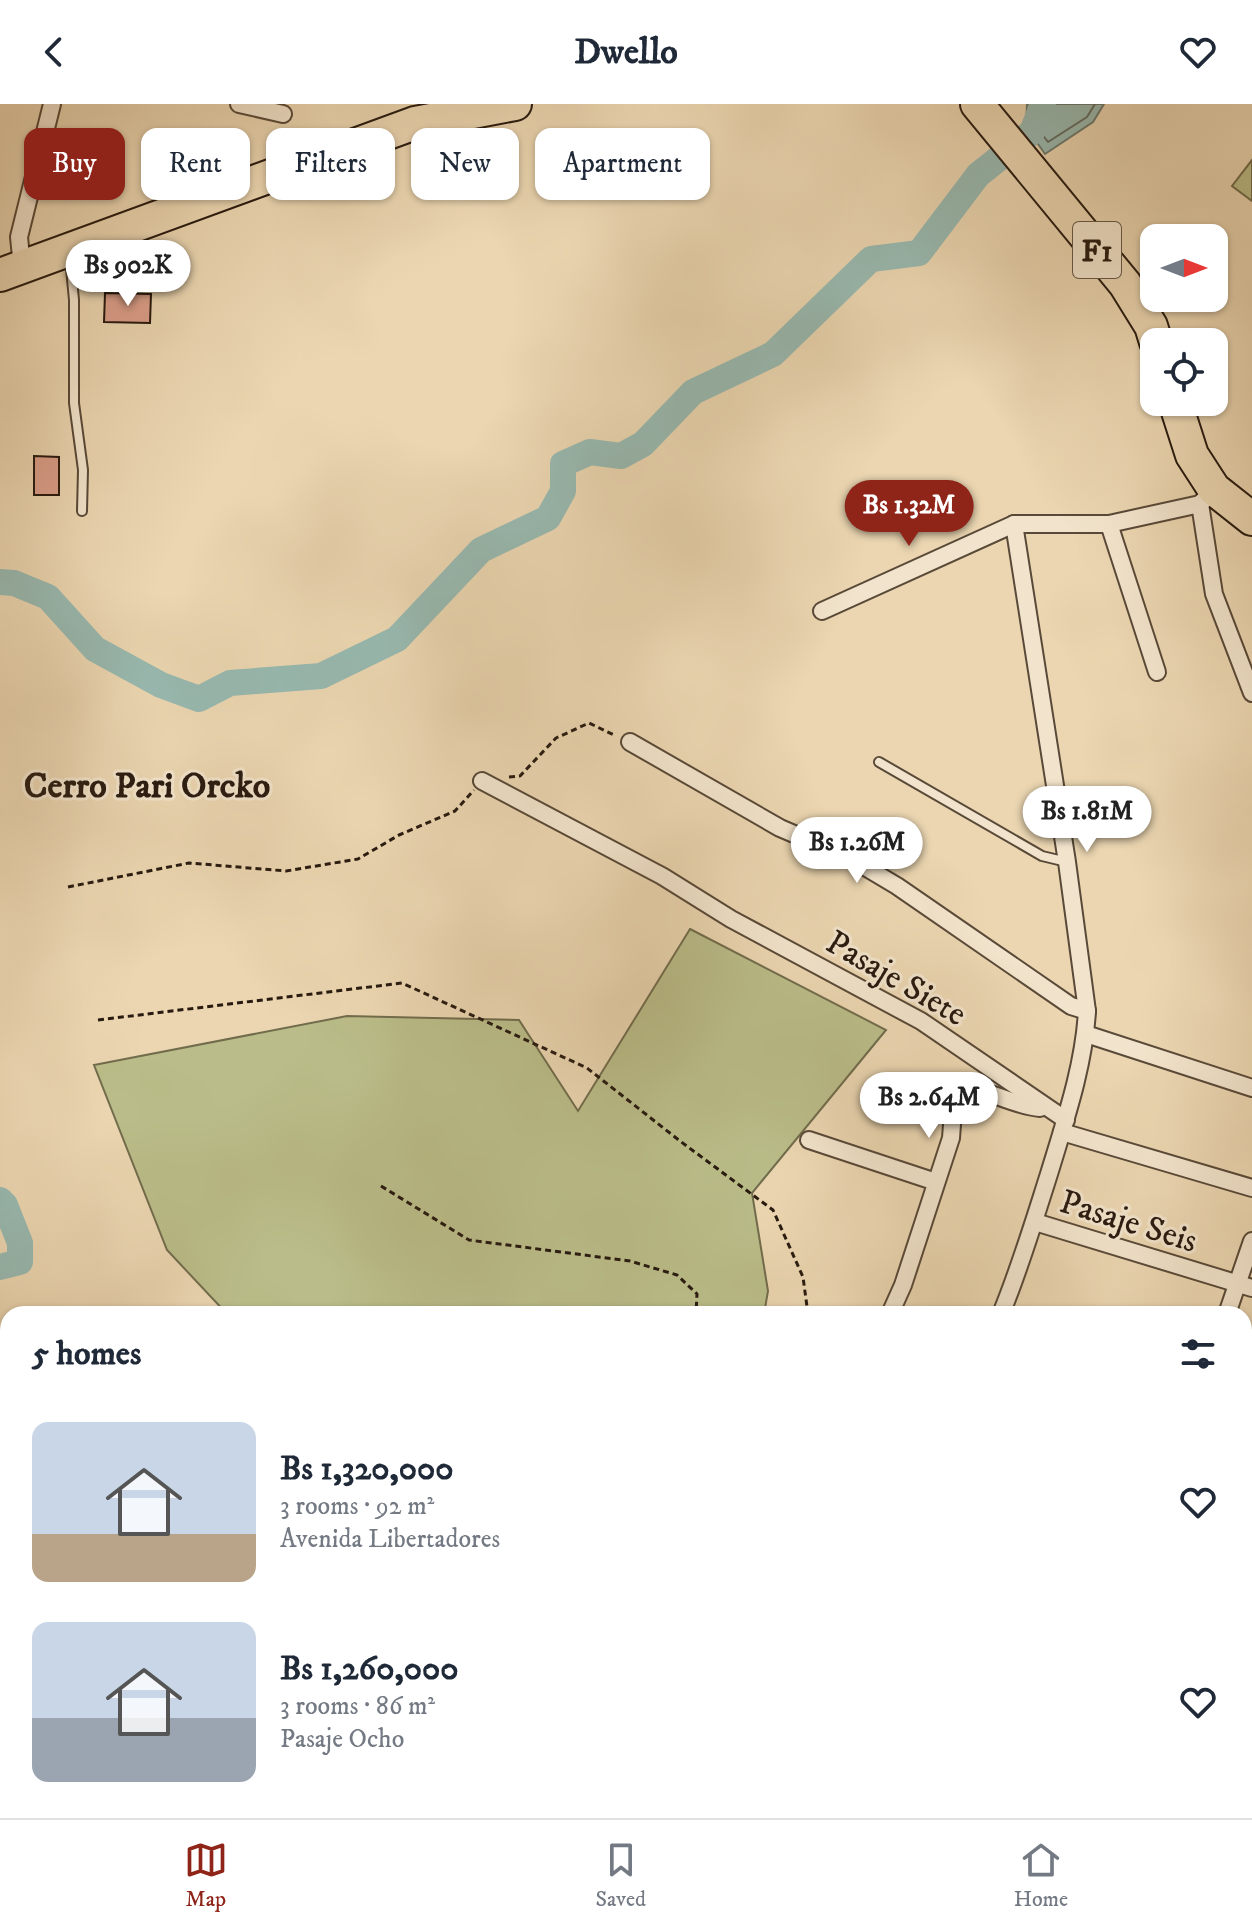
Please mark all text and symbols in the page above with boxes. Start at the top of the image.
icon: back [32,30,76,74]
text: Dwello [574,30,678,75]
icon: heart [1176,30,1220,74]
chip: Buy [24,128,125,200]
chip: Rent [141,128,250,200]
chip: Filters [266,128,395,200]
chip: New [411,128,519,200]
chip: Apartment [535,128,710,200]
road number: F1 [1073,222,1121,278]
north arrow [1140,224,1228,312]
map controls [1140,224,1228,416]
pin: Bs 902K [54,240,202,308]
text: Bs 902K [84,249,172,282]
button: locate [1140,328,1228,416]
pin: Bs 1.32M [826,480,992,548]
text: Bs 1.32M [863,489,955,522]
district label: Cerro Pari Orcko [24,764,270,809]
pin: Bs 1.81M [1004,786,1170,854]
text: Bs 1.81M [1041,795,1133,828]
pin: Bs 1.26M [774,817,940,885]
text: Bs 1.26M [809,826,905,859]
street label: Pasaje Siete [818,922,974,1036]
pin: Bs 2.64M [846,1072,1012,1140]
text: Bs 2.64M [878,1081,980,1114]
street label: Pasaje Seis [1055,1181,1202,1263]
icon: filters [1176,1332,1220,1376]
text: 5 homes [32,1333,141,1375]
text: Bs 1,320,000 [280,1448,454,1490]
icon: home [96,1454,192,1550]
icon: heart [1176,1480,1220,1524]
text: 3 rooms · 92 m² [280,1490,434,1523]
text: Avenida Libertadores [280,1523,500,1556]
text: Bs 1,260,000 [280,1648,459,1690]
icon: home [96,1654,192,1750]
icon: heart [1176,1680,1220,1724]
text: 3 rooms · 86 m² [280,1690,435,1723]
text: Pasaje Ocho [280,1723,404,1756]
tab: Map [184,1838,228,1913]
tab: Saved [596,1838,646,1913]
tab: Home [1014,1838,1068,1913]

